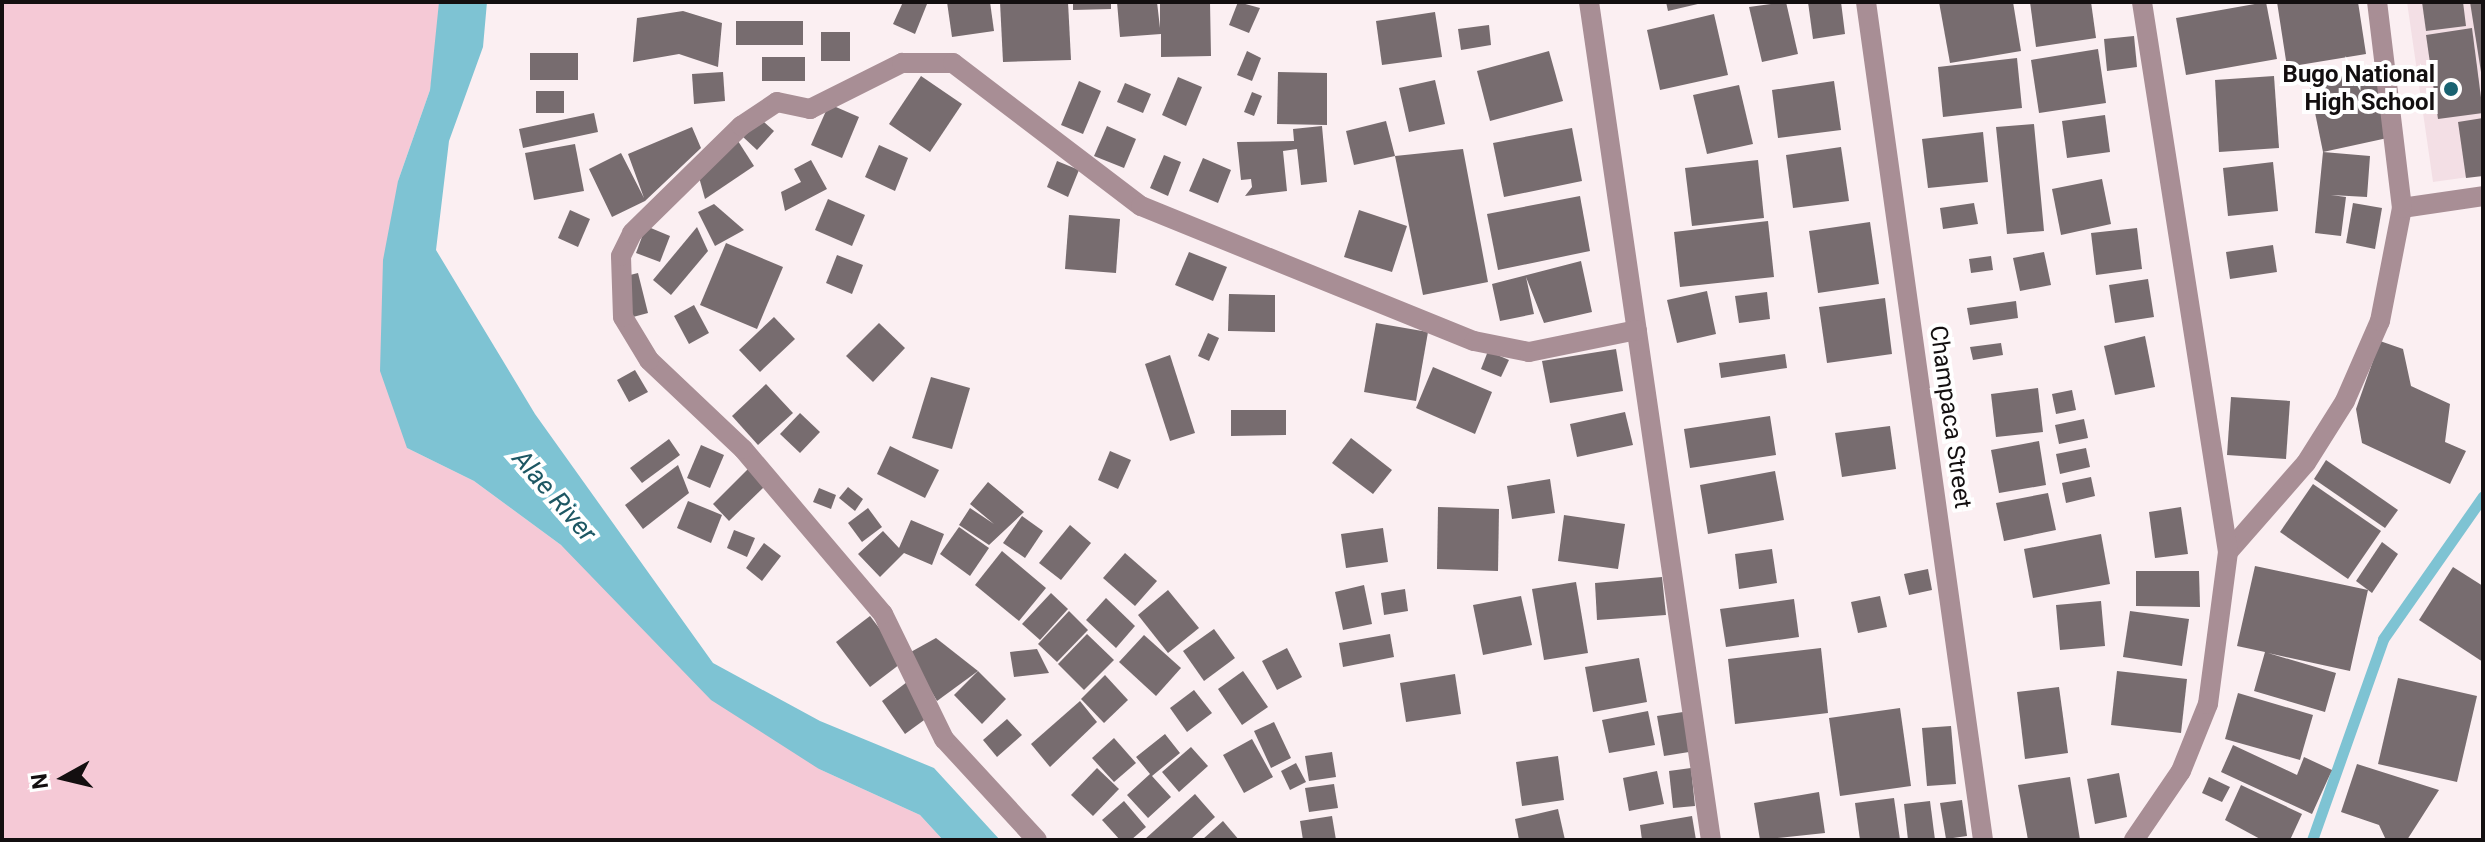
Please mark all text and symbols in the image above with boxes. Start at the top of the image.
place label: Bugo National High School [2283,61,2435,117]
marker: Bugo National High School [2442,80,2460,98]
street label: Champaca Street [1923,324,1977,510]
water label: Alae River [506,444,602,548]
north arrow [24,738,104,818]
text: N [26,772,53,791]

